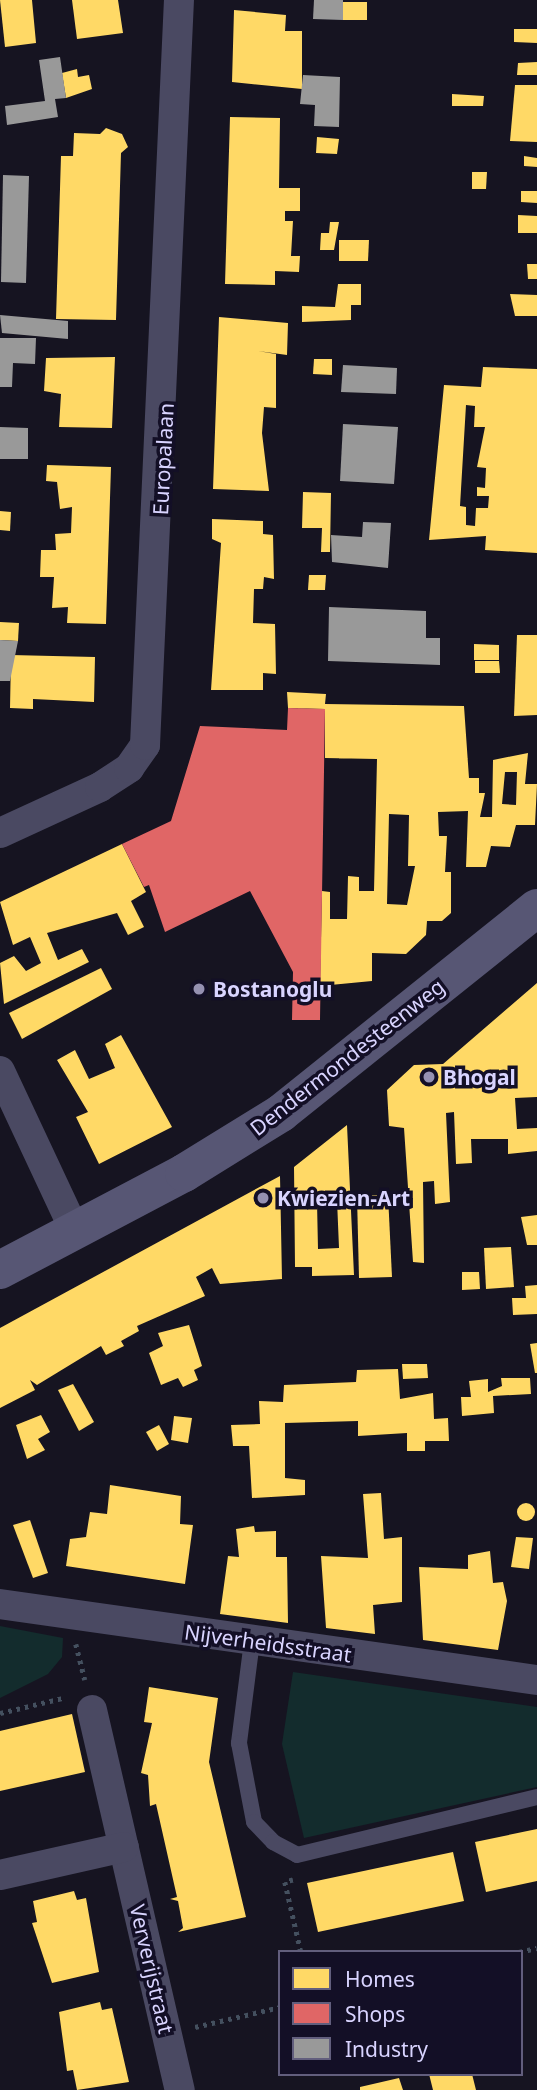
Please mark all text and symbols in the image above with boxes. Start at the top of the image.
street label: Europalaan [147,402,179,516]
street label: Dendermondesteenweg [245,973,449,1141]
place label: Bostanoglu [213,976,332,1002]
marker: Bostanoglu [191,981,207,997]
place label: Bhogal [443,1064,516,1090]
marker: Bhogal [421,1069,437,1085]
place label: Kwiezien-Art [277,1185,410,1211]
marker: Kwiezien-Art [255,1190,271,1206]
street label: Nijverheidsstraat [183,1619,353,1667]
street label: Ververijstraat [125,1902,179,2036]
legend [278,1950,523,2076]
text: Homes [345,1965,415,1993]
text: Shops [345,2000,405,2028]
text: Industry [345,2035,428,2063]

